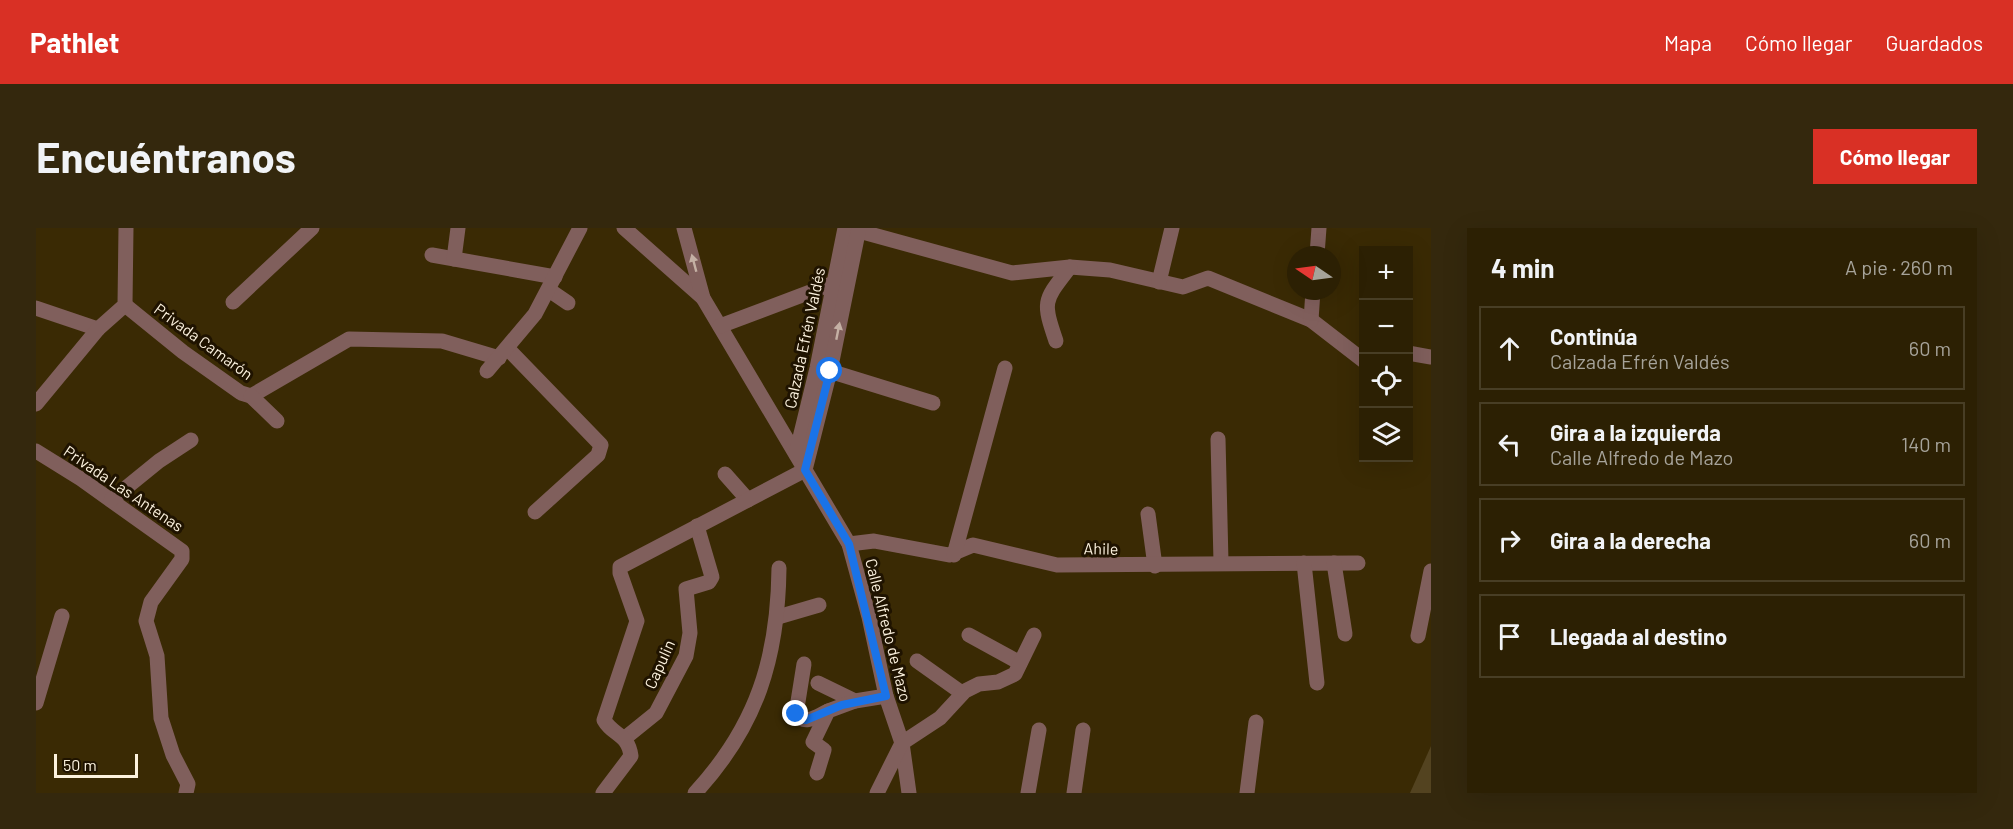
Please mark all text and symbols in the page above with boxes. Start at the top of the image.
text: Pathlet [30,25,119,59]
text: Mapa [1664,30,1712,55]
text: Cómo llegar [1745,30,1852,55]
text: Guardados [1885,30,1983,55]
button: Cómo llegar [1813,129,1977,184]
text: Encuéntranos [36,131,296,181]
north arrow [1287,246,1341,300]
map controls [1359,246,1413,462]
button: + [1359,246,1413,300]
text: 4 min [1491,252,1555,283]
one-way arrow [688,254,698,272]
text: A pie · 260 m [1845,255,1953,279]
street label: Calzada Efrén Valdés [780,266,828,410]
street label: Privada Camarón [151,299,257,383]
button: − [1359,300,1413,354]
one-way arrow [834,322,843,341]
text: Continúa [1550,323,1637,349]
icon: ahead [1493,332,1526,365]
text: 60 m [1909,336,1951,360]
text: Calzada Efrén Valdés [1550,349,1730,373]
button: locate [1359,354,1413,408]
route start [816,357,842,383]
button: layers [1359,408,1413,462]
text: Gira a la izquierda [1550,419,1721,445]
icon: left [1493,428,1526,461]
text: 140 m [1901,432,1951,456]
street label: Privada Las Antenas [61,441,187,535]
text: Calle Alfredo de Mazo [1550,445,1734,469]
icon: right [1493,524,1526,557]
text: Gira a la derecha [1550,527,1711,553]
text: 60 m [1909,528,1951,552]
street label: Ahile [1084,538,1118,558]
street label: Calle Alfredo de Mazo [862,556,916,704]
icon: arrive [1493,620,1526,653]
text: Llegada al destino [1550,623,1727,649]
street label: Capulin [640,637,678,691]
route end [782,700,808,726]
scale bar [54,751,138,778]
text: 50 m [63,755,97,774]

